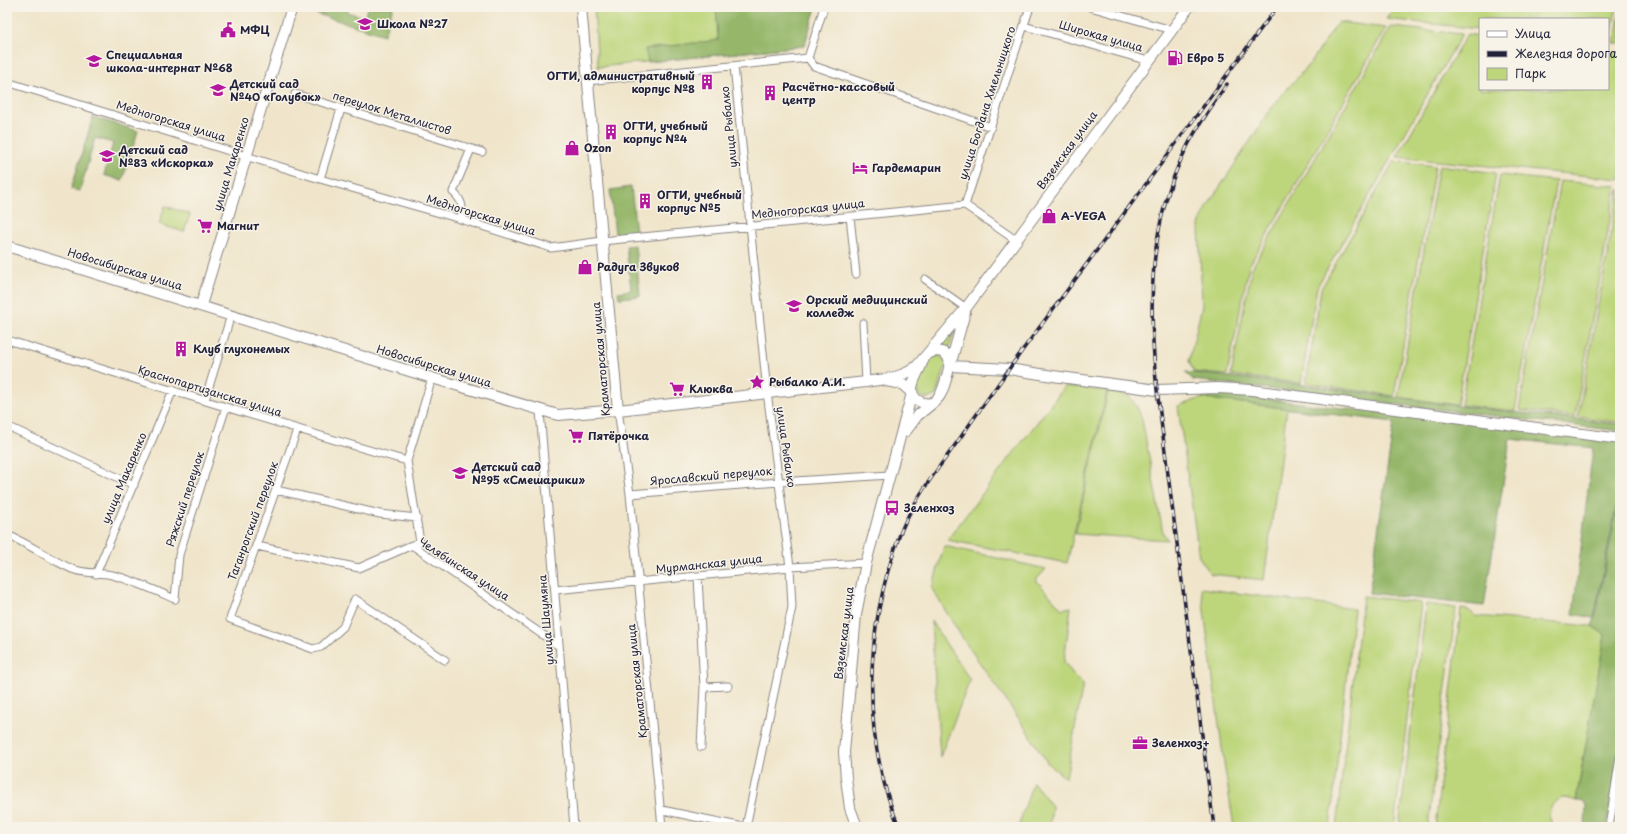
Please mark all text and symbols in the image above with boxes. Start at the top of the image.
school or university icon: Школа №27 [356,15,374,33]
place label: Школа №27 [377,15,448,32]
street label: Широкая улица [1057,15,1145,56]
legend [1479,18,1609,90]
public building icon: МФЦ [219,21,237,39]
place label: МФЦ [240,21,270,38]
street label: улица Богдана Хмельницкого [954,24,1019,182]
text: Улица [1515,24,1551,42]
text: Железная дорога [1515,44,1618,62]
place label: Специальная школа-интернат №68 [106,46,233,76]
fuel station icon: Евро 5 [1166,49,1184,67]
place label: Евро 5 [1187,49,1225,66]
school or university icon: Специальная школа-интернат №68 [85,52,103,70]
text: Парк [1515,64,1547,82]
place label: ОГТИ, административный корпус №8 [547,67,695,97]
building icon: ОГТИ, административный корпус №8 [698,73,716,91]
place label: Детский сад №40 «Голубок» [229,75,321,105]
place label: Расчётно-кассовый центр [782,78,895,108]
school or university icon: Детский сад №40 «Голубок» [209,81,227,99]
building icon: Расчётно-кассовый центр [761,84,779,102]
street label: улица Рыбалко [716,85,741,169]
street label: переулок Металлистов [331,86,453,139]
street label: Медногорская улица [114,96,228,145]
street label: Вяземская улица [1032,107,1101,193]
street label: улица Макаренко [208,115,253,213]
place label: ОГТИ, учебный корпус №4 [623,117,708,147]
building icon: ОГТИ, учебный корпус №4 [602,123,620,141]
shop icon: Ozon [563,139,581,157]
place label: Ozon [584,139,612,156]
place label: Детский сад №83 «Искорка» [118,141,214,171]
school or university icon: Детский сад №83 «Искорка» [98,147,116,165]
hotel icon: Гардемарин [851,159,869,177]
place label: Гардемарин [872,159,941,176]
place label: ОГТИ, учебный корпус №5 [657,186,742,216]
street label: Медногорская улица [424,190,538,239]
building icon: ОГТИ, учебный корпус №5 [636,192,654,210]
street label: Медногорская улица [751,194,865,223]
shop icon: A-VEGA [1040,207,1058,225]
place label: A-VEGA [1061,207,1106,224]
supermarket icon: Магнит [196,217,214,235]
place label: Магнит [217,217,259,234]
street label: Новосибирская улица [66,243,185,294]
shop icon: Радуга Звуков [576,258,594,276]
place label: Радуга Звуков [597,258,680,275]
place label: Орский медицинский колледж [806,291,928,321]
school or university icon: Орский медицинский колледж [785,297,803,315]
street label: Краматорская улица [587,301,614,417]
building icon: Клуб глухонемых [172,340,190,358]
place label: Клуб глухонемых [193,340,290,357]
street label: Новосибирская улица [375,340,494,391]
street label: Краснопартизанская улица [136,360,284,421]
place icon: Рыбалко А.И. [748,373,766,391]
place label: Рыбалко А.И. [769,373,845,390]
supermarket icon: Клюква [668,380,686,398]
place label: Клюква [689,380,734,397]
street label: улица Рыбалко [772,405,801,489]
supermarket icon: Пятёрочка [567,427,585,445]
place label: Пятёрочка [588,427,650,444]
street label: улица Макаренко [97,430,150,526]
street label: Ряжский переулок [161,448,208,549]
street label: Таганрогский переулок [223,458,282,583]
place label: Детский сад №95 «Смешарики» [471,458,585,488]
street label: Ярославский переулок [648,462,773,489]
school or university icon: Детский сад №95 «Смешарики» [451,464,469,482]
bus stop icon: Зеленхоз [883,499,901,517]
place label: Зеленхоз [903,499,955,516]
street label: Челябинская улица [416,533,513,604]
street label: Мурманская улица [655,549,763,578]
street label: улица Шаумяна [533,574,558,666]
street label: Вяземская улица [829,585,858,680]
street label: Краматорская улица [622,623,651,739]
office icon: Зеленхоз+ [1131,734,1149,752]
place label: Зеленхоз+ [1151,734,1210,751]

